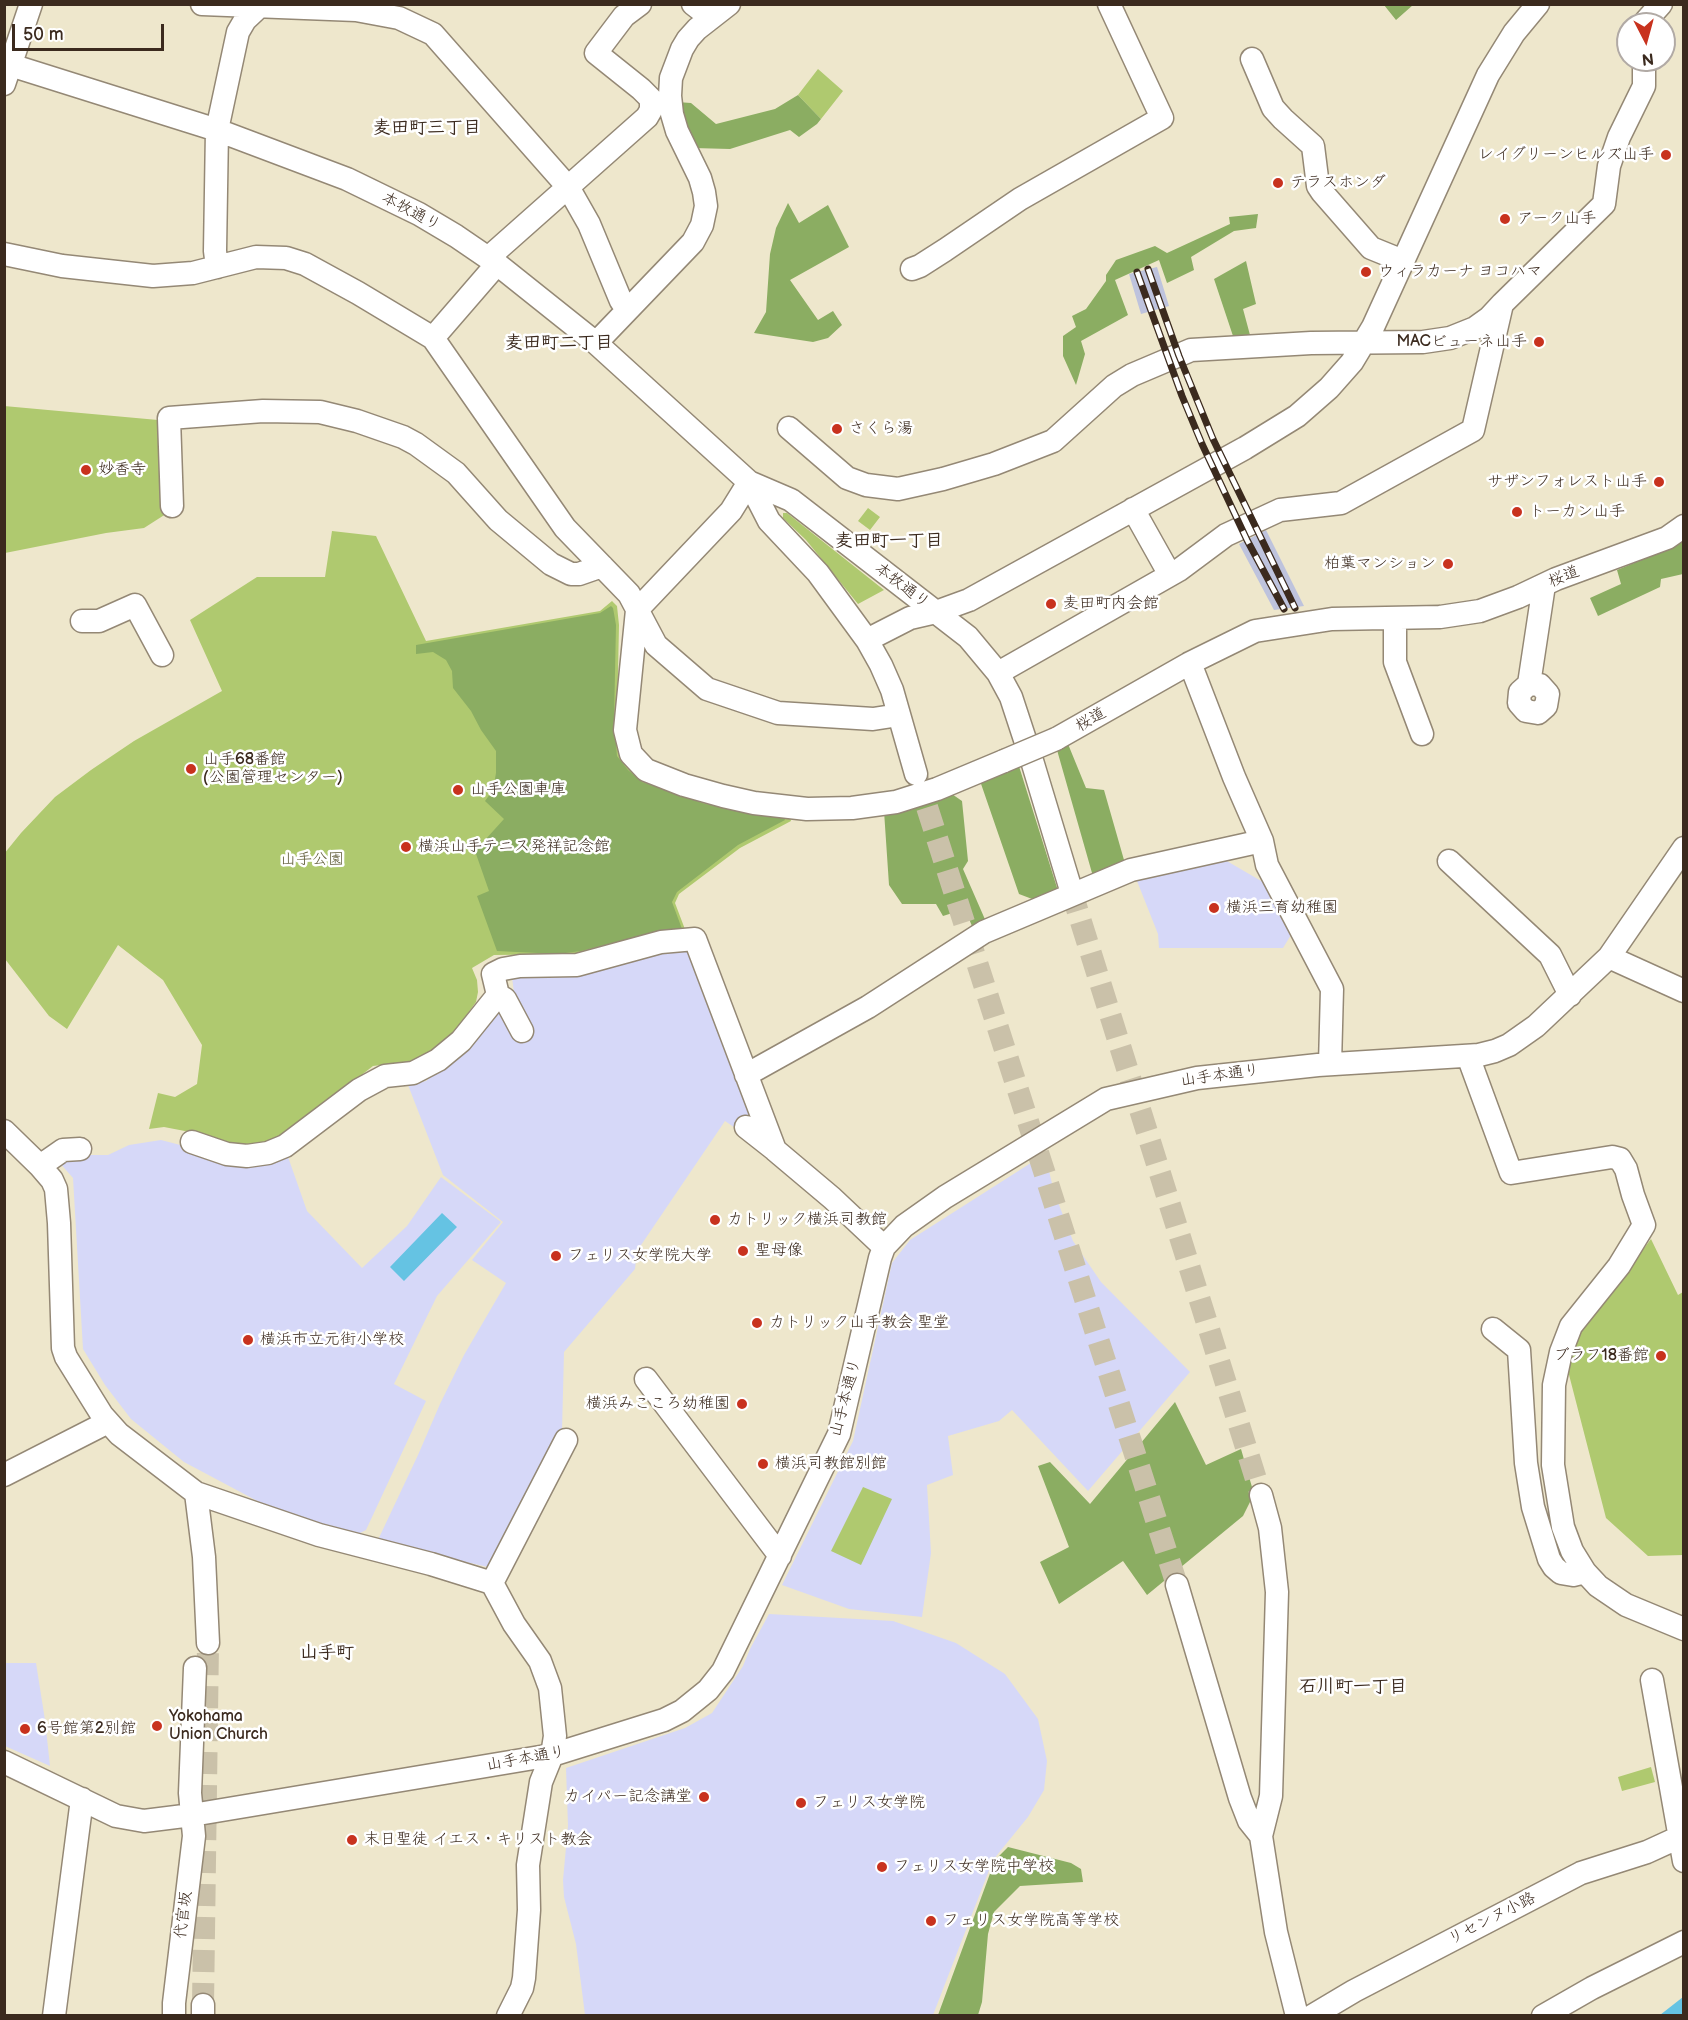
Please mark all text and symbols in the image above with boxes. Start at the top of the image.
scale bar [15,12,166,50]
north arrow [1616,12,1676,72]
text: 50 m [23,24,64,45]
text: N [1641,48,1655,68]
district label: 麦田町三丁目 [373,117,481,139]
place label: レイグリーンヒルズ山手 [1478,145,1654,165]
marker: レイグリーンヒルズ山手 [1659,148,1673,162]
place label: テラスホンダ [1290,173,1386,193]
marker: テラスホンダ [1271,176,1285,190]
street label: 本牧通り [378,189,444,235]
place label: アーク山手 [1517,209,1596,229]
marker: アーク山手 [1498,212,1512,226]
place label: ウィラカーナ ヨコハマ [1378,262,1542,282]
marker: ウィラカーナ ヨコハマ [1359,265,1373,279]
district label: 麦田町二丁目 [505,332,613,354]
place label: MACビューネ山手 [1396,332,1527,352]
marker: MACビューネ山手 [1532,335,1546,349]
place label: さくら湯 [849,419,913,439]
marker: さくら湯 [830,422,844,436]
place label: 妙香寺 [98,460,146,480]
marker: 妙香寺 [79,463,93,477]
place label: サザンフォレスト山手 [1487,472,1647,492]
marker: サザンフォレスト山手 [1652,475,1666,489]
place label: トーカン山手 [1529,502,1625,522]
marker: トーカン山手 [1510,505,1524,519]
district label: 麦田町一丁目 [835,530,943,552]
place label: 柏葉マンション [1324,554,1436,574]
marker: 柏葉マンション [1441,557,1455,571]
street label: 本牧通り [871,559,933,613]
street label: 桜道 [1546,562,1582,592]
place label: 麦田町内会館 [1063,594,1159,614]
marker: 麦田町内会館 [1044,597,1058,611]
street label: 桜道 [1072,704,1110,736]
place label: 山手68番館 (公園管理センター) [203,750,343,788]
marker: 山手68番館 (公園管理センター) [184,762,198,776]
place label: 山手公園車庫 [470,780,566,800]
marker: 山手公園車庫 [451,783,465,797]
place label: 横浜山手テニス発祥記念館 [418,837,610,857]
marker: 横浜山手テニス発祥記念館 [399,840,413,854]
park label: 山手公園 [280,850,344,870]
place label: 横浜三育幼稚園 [1226,898,1338,918]
marker: 横浜三育幼稚園 [1207,901,1221,915]
street label: 山手本通り [1179,1061,1261,1091]
place label: カトリック横浜司教館 [727,1210,887,1230]
marker: カトリック横浜司教館 [708,1213,722,1227]
place label: 聖母像 [755,1241,803,1261]
marker: 聖母像 [736,1244,750,1258]
place label: フェリス女学院大学 [568,1246,712,1266]
marker: フェリス女学院大学 [549,1249,563,1263]
place label: カトリック山手教会 聖堂 [769,1313,949,1333]
marker: カトリック山手教会 聖堂 [750,1316,764,1330]
place label: 横浜市立元街小学校 [260,1330,404,1350]
marker: 横浜市立元街小学校 [241,1333,255,1347]
place label: ブラフ18番館 [1553,1346,1649,1366]
marker: ブラフ18番館 [1654,1349,1668,1363]
street label: 山手本通り [826,1357,866,1439]
place label: 横浜みこころ幼稚園 [586,1394,730,1414]
marker: 横浜みこころ幼稚園 [735,1397,749,1411]
place label: 横浜司教館別館 [775,1454,887,1474]
marker: 横浜司教館別館 [756,1457,770,1471]
district label: 山手町 [300,1642,354,1664]
district label: 石川町一丁目 [1299,1676,1407,1698]
place label: Yokohama Union Church [169,1707,268,1745]
place label: 6号館第2別館 [37,1719,136,1739]
marker: Yokohama Union Church [150,1719,164,1733]
marker: 6号館第2別館 [18,1722,32,1736]
street label: 山手本通り [485,1743,567,1775]
place label: カイパー記念講堂 [564,1787,692,1807]
marker: カイパー記念講堂 [697,1790,711,1804]
place label: フェリス女学院 [813,1793,925,1813]
marker: フェリス女学院 [794,1796,808,1810]
place label: 末日聖徒 イエス・キリスト教会 [364,1830,592,1850]
marker: 末日聖徒 イエス・キリスト教会 [345,1833,359,1847]
place label: フェリス女学院中学校 [894,1857,1054,1877]
marker: フェリス女学院中学校 [875,1860,889,1874]
street label: リセンヌ小路 [1445,1889,1539,1949]
street label: 代官坂 [172,1890,196,1940]
place label: フェリス女学院高等学校 [943,1911,1119,1931]
marker: フェリス女学院高等学校 [924,1914,938,1928]

